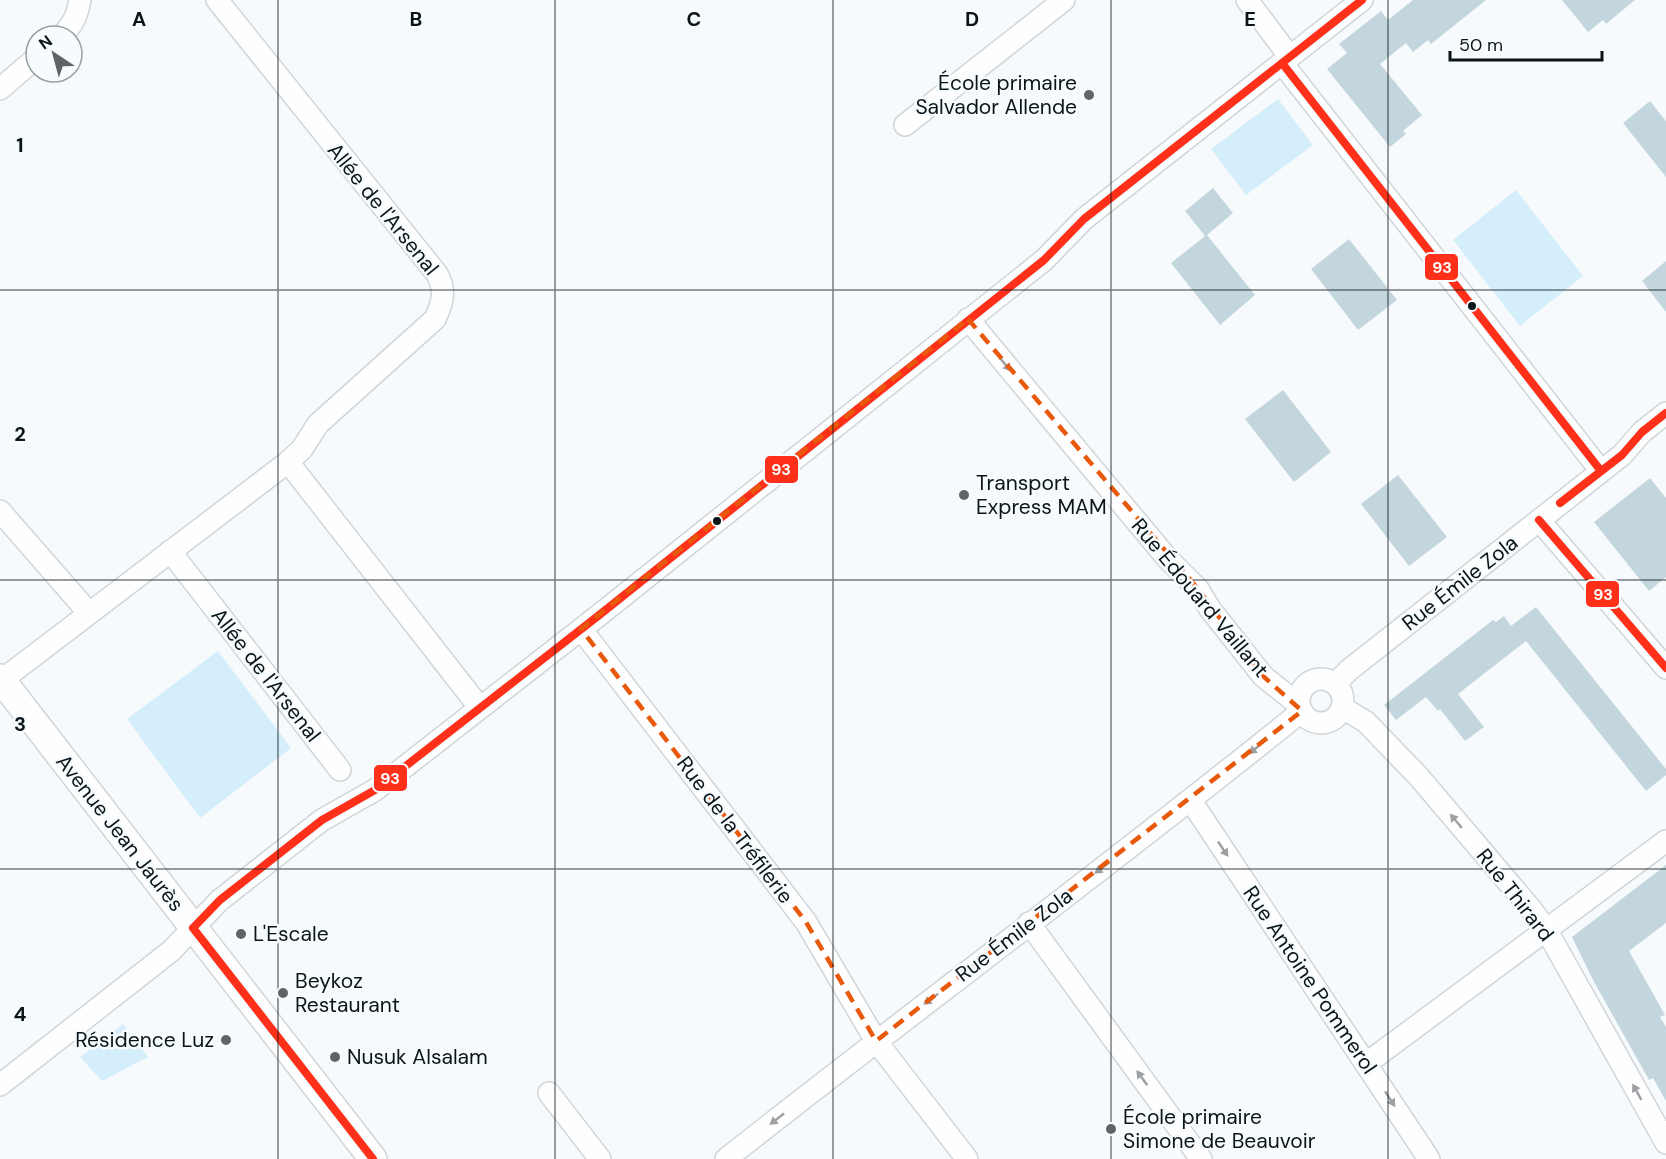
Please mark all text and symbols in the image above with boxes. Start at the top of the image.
text: A [132,6,146,32]
text: B [410,6,422,32]
text: C [687,6,701,32]
text: D [965,6,979,32]
text: E [1244,6,1256,32]
north arrow [24,24,84,84]
scale bar [1450,24,1602,62]
text: N [35,30,56,54]
text: 50 m [1459,33,1503,57]
place label: École primaire Salvador Allende [915,69,1077,121]
marker: École primaire Salvador Allende [1082,88,1096,102]
text: 1 [16,132,24,158]
street label: Allée de l'Arsenal [321,137,445,281]
line badge: 93 [1424,253,1459,281]
text: 93 [1432,257,1452,278]
unlabelled marker [1466,300,1478,312]
one-way arrow [999,356,1012,372]
text: 2 [14,421,26,447]
line badge: 93 [764,455,799,484]
text: 93 [771,459,791,480]
place label: Transport Express MAM [976,469,1107,521]
marker: Transport Express MAM [957,488,971,502]
street label: Rue Édouard Vaillant [1125,513,1275,683]
unlabelled marker [711,515,723,527]
street label: Rue Émile Zola [1396,529,1524,637]
line badge: 93 [1585,580,1620,608]
text: 93 [1593,584,1613,605]
street label: Allée de l'Arsenal [205,602,327,748]
text: 3 [14,711,26,737]
one-way arrow [1248,742,1264,755]
street label: Avenue Jean Jaurès [50,749,190,917]
street label: Rue de la Tréfilerie [670,751,800,909]
line badge: 93 [373,764,408,792]
text: 93 [380,768,400,789]
one-way arrow [1450,814,1463,829]
one-way arrow [1217,841,1229,857]
street label: Rue Thirard [1470,843,1560,947]
one-way arrow [1095,861,1110,873]
street label: Rue Antoine Pommerol [1237,881,1383,1079]
street label: Rue Émile Zola [950,882,1078,988]
place label: L'Escale [253,920,329,948]
marker: L'Escale [234,927,248,941]
place label: Beykoz Restaurant [295,967,400,1019]
marker: Beykoz Restaurant [276,986,290,1000]
one-way arrow [923,992,938,1004]
text: 4 [14,1001,27,1027]
place label: Résidence Luz [75,1026,214,1054]
marker: Résidence Luz [219,1033,233,1047]
place label: Nusuk Alsalam [347,1043,488,1071]
marker: Nusuk Alsalam [328,1050,342,1064]
one-way arrow [1136,1070,1148,1086]
one-way arrow [1632,1083,1642,1100]
one-way arrow [1384,1091,1395,1107]
place label: École primaire Simone de Beauvoir [1123,1103,1316,1155]
one-way arrow [769,1112,785,1125]
marker: École primaire Simone de Beauvoir [1104,1122,1118,1136]

